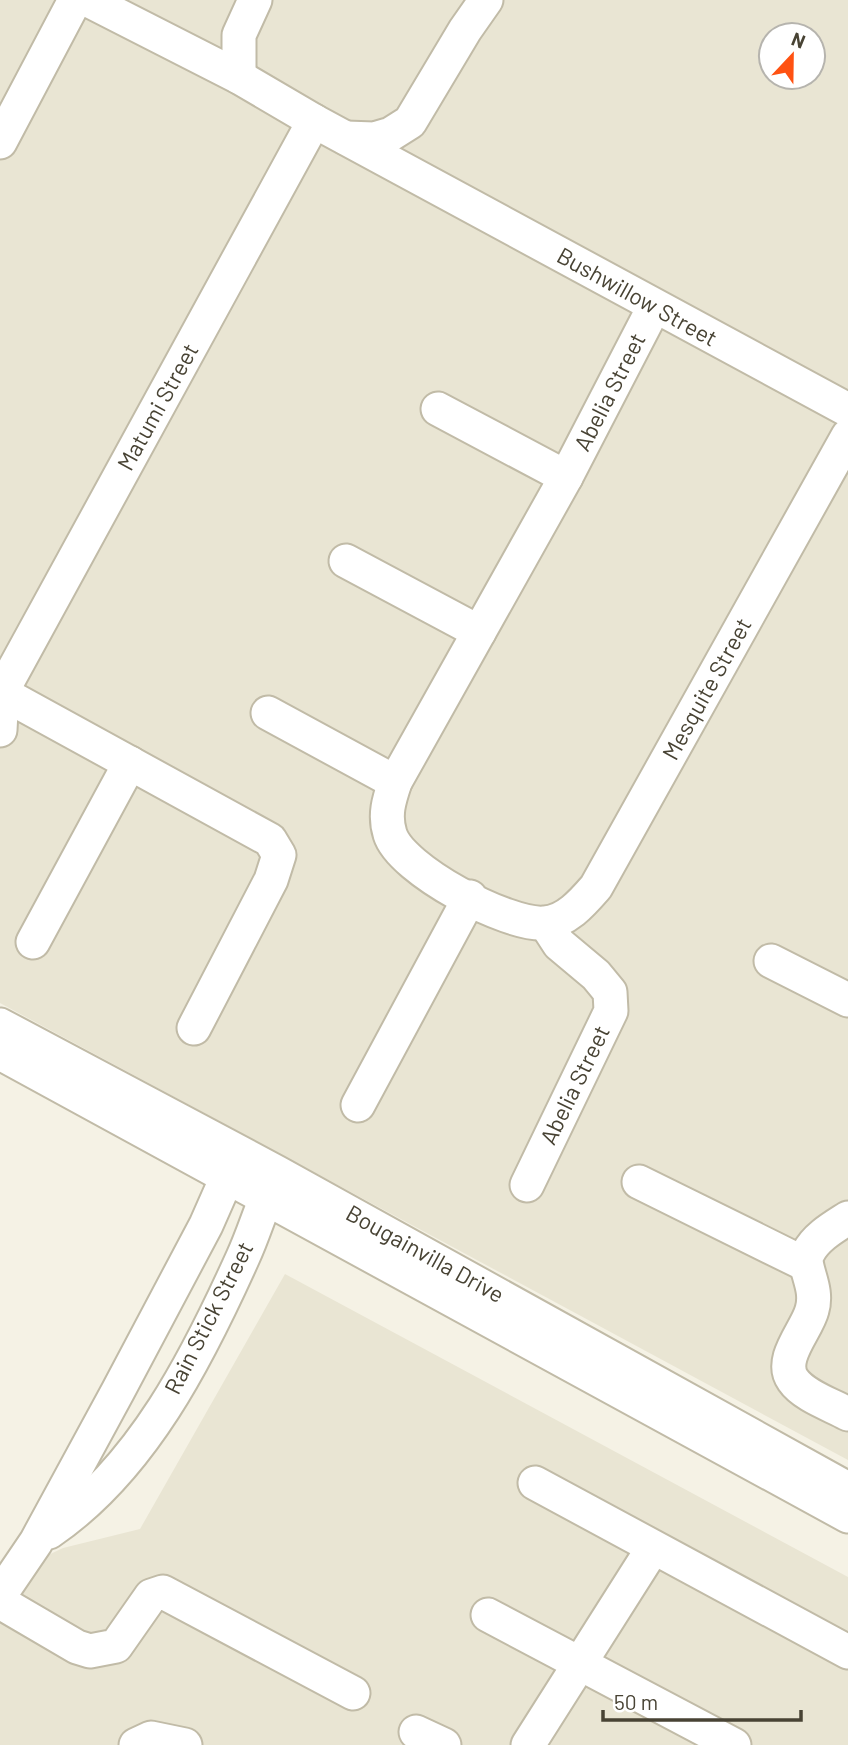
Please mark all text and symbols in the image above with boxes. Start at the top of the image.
north arrow [757,21,827,91]
text: N [788,27,809,53]
street label: Bushwillow Street [553,241,722,352]
street label: Abelia Street [567,328,651,455]
street label: Matumi Street [111,338,204,475]
street label: Mesquite Street [656,613,757,764]
street label: Abelia Street [533,1020,615,1149]
street label: Bougainvilla Drive [342,1198,509,1308]
street label: Rain Stick Street [158,1237,259,1398]
scale bar [603,1678,801,1722]
text: 50 m [614,1689,658,1714]

